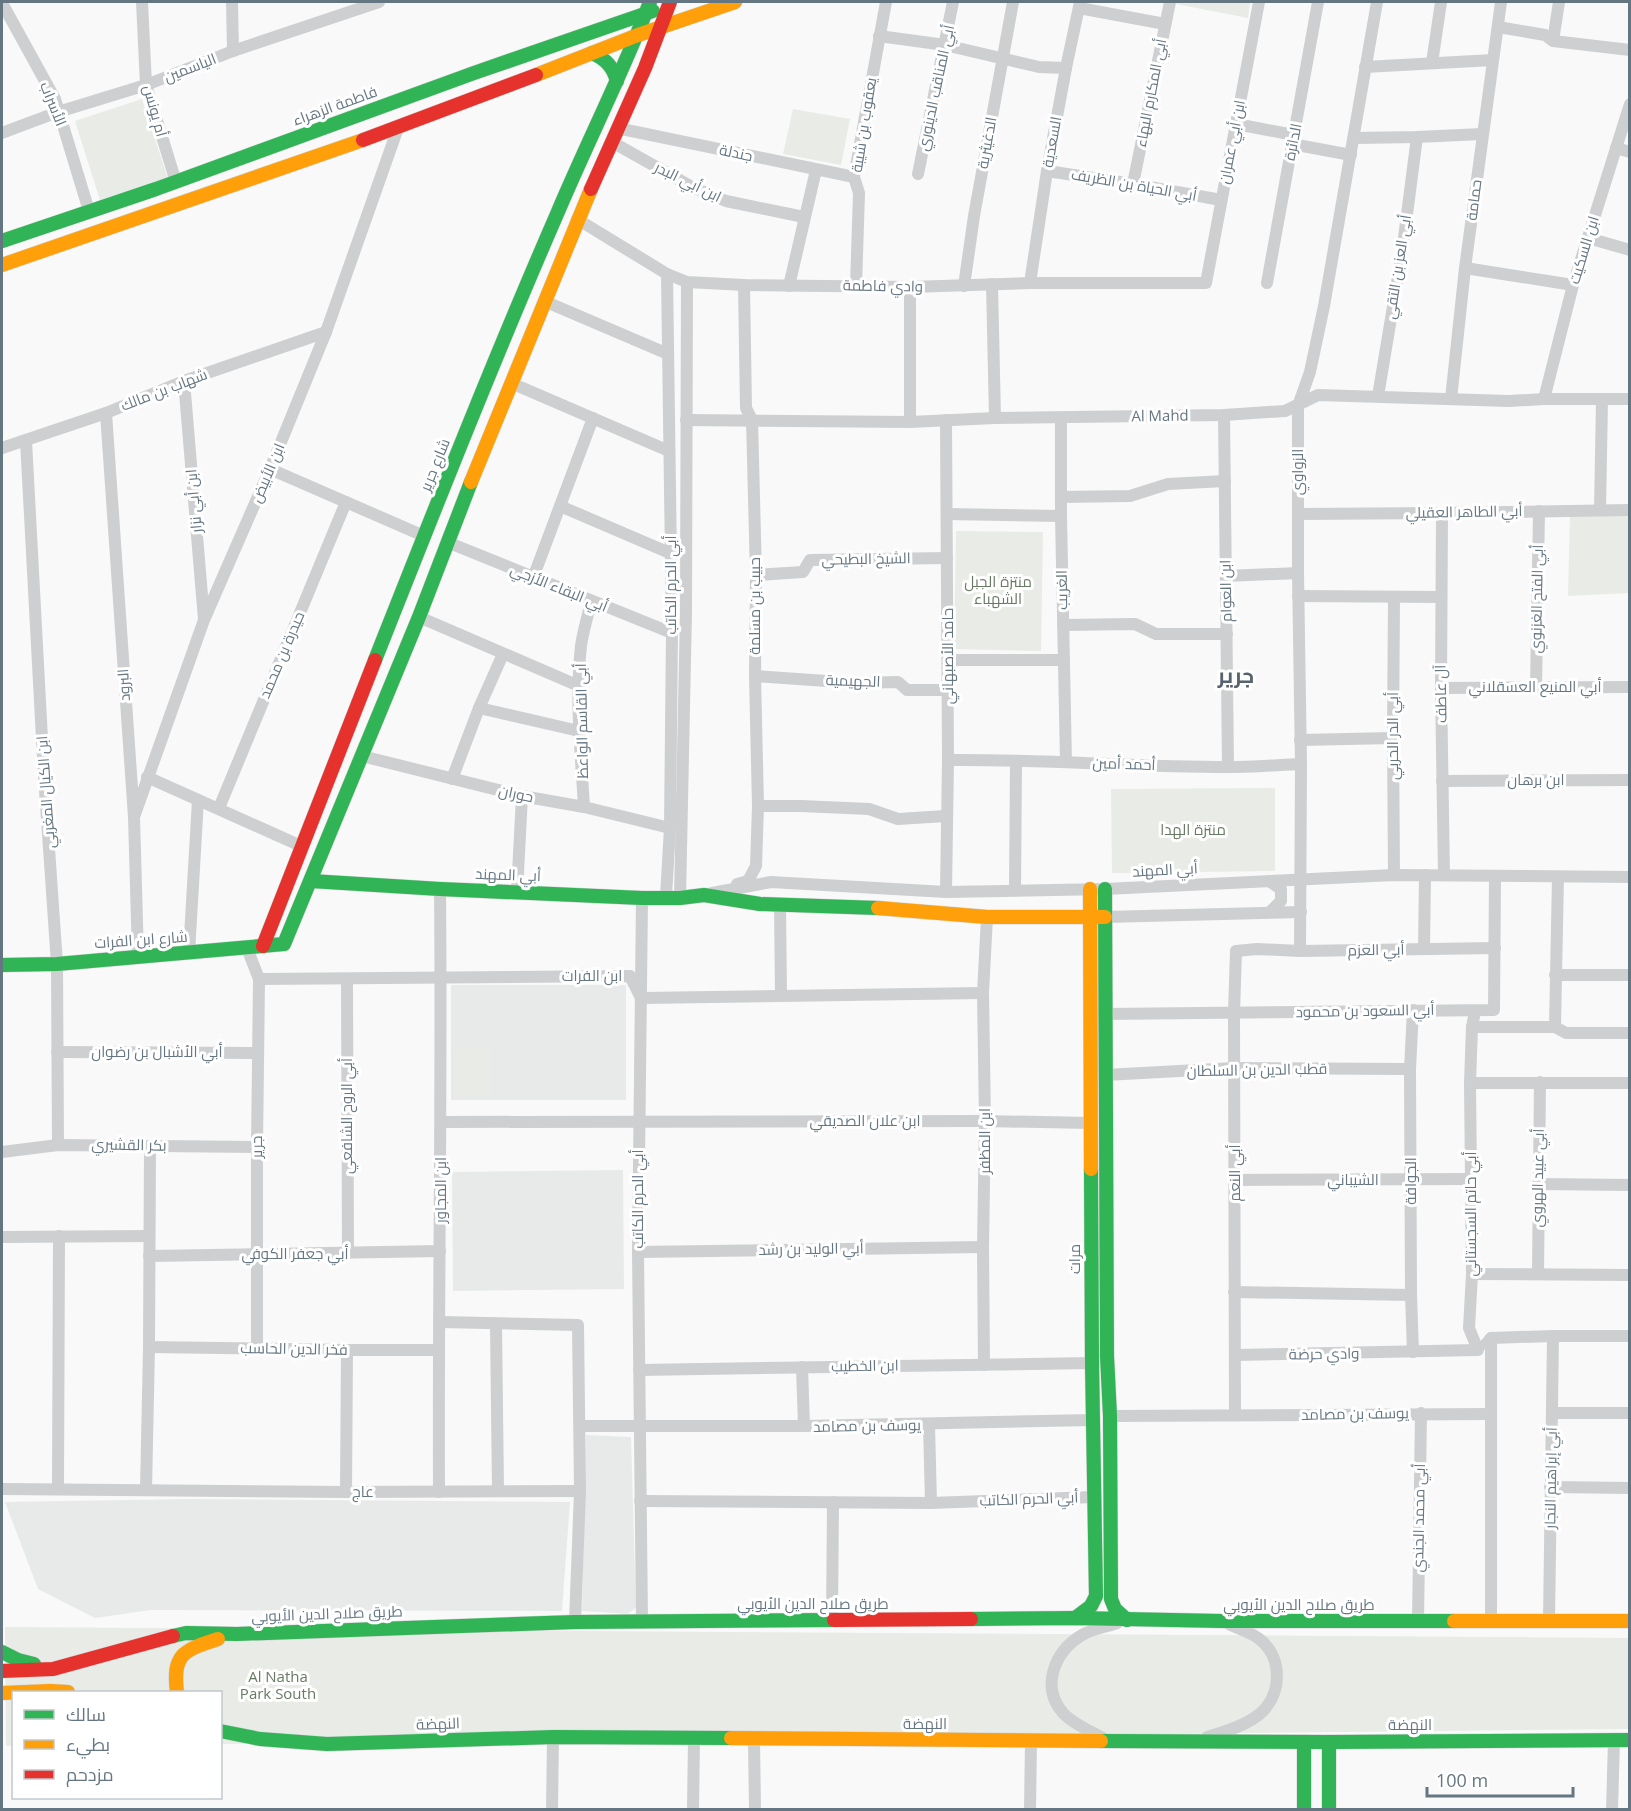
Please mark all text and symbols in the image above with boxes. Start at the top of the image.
street label: أبي المناقب الدينوري [912,23,961,153]
street label: أبي المكارم البهاء [1130,37,1173,149]
street label: الياسمين [161,48,219,87]
street label: يعقوب بن شيبة [846,76,881,174]
street label: الأسراب [36,78,72,129]
street label: فاطمة الزهراء [290,80,380,130]
street label: أم يونس [139,83,172,139]
street label: ابن أبي عمران [1213,98,1252,186]
street label: الدغيثرية [972,115,1000,170]
street label: السعدية [1037,115,1065,169]
street label: الدائرة [1279,121,1305,162]
street label: جندلة [718,139,755,165]
street label: ابن أبي البدر [649,156,725,209]
street label: أبي الحياة بن الظريف [1069,163,1199,208]
street label: حمامة [1461,178,1485,222]
street label: أبي العز بن التقي [1379,213,1418,321]
street label: ابن السكيت [1563,213,1604,286]
street label: وادي فاطمة [843,274,923,299]
street label: شهاب بن مالك [117,363,210,416]
street label: Al Mahd [1131,405,1189,425]
street label: شارع جرير [414,435,456,496]
street label: ابن الأبيض [246,440,289,506]
street label: الزواوي [1287,449,1310,495]
street label: ابن أبي نزار [180,468,209,535]
street label: أبي الطاهر العقيلي [1405,500,1523,525]
street label: أبي الحرم الكاتب [660,536,683,634]
street label: أبي الفتح الغزنوي [1525,544,1550,654]
street label: الشيخ البطيحي [821,547,911,572]
street label: حبيب بن مسلمة [744,557,765,655]
street label: أبي البقاء الأزجي [507,558,611,618]
street label: ابن العوام [1214,560,1237,622]
street label: الغريب [1051,570,1071,610]
park label: منتزة الجبل الشهباء [964,571,1032,609]
street label: حيدرة بن محمد [254,608,309,702]
street label: حامد الأصبهاني [937,608,960,704]
district label: جرير [1217,661,1254,689]
street label: أبي القاسم الواعظ [570,663,595,779]
street label: آل عاطف [1429,665,1451,723]
street label: البرود [112,668,134,702]
street label: الجهيمية [825,669,881,692]
street label: أبي المنيع العسقلاني [1468,676,1602,699]
street label: أبي الدر الحربي [1382,692,1405,780]
street label: ابن الكيال المغربي [31,735,62,849]
street label: أحمد أمين [1092,752,1156,775]
street label: ابن برهان [1507,769,1565,790]
street label: حوران [497,780,535,807]
park label: منتزة الهدا [1160,819,1226,840]
street label: أبي المهند [1132,857,1198,884]
street label: أبي المهند [475,863,541,888]
street label: شارع ابن الفرات [94,926,188,954]
street label: أبي العزم [1347,939,1405,962]
street label: ابن الفرات [562,965,622,986]
street label: أبي السعود بن محمود [1295,999,1435,1024]
street label: أبي الأشبال بن رضوان [91,1041,223,1064]
street label: أبي الروح الشافعي [336,1058,359,1174]
street label: قطب الدين بن السلطان [1186,1058,1328,1081]
street label: ابن المظفر [974,1108,995,1175]
street label: ابن علان الصديقي [809,1110,921,1133]
street label: أبي عبيد الهروي [1526,1128,1551,1228]
street label: بكر القشيري [91,1133,167,1158]
street label: جرير [246,1136,266,1159]
street label: أبي النعم [1224,1144,1247,1202]
street label: أبي الحرم الكاتب [627,1150,650,1248]
street label: أبي حاتم السجستاني [1460,1152,1483,1276]
street label: ابن المجاور [430,1157,451,1224]
street label: الجوافة [1400,1157,1420,1205]
street label: الشيباني [1327,1169,1379,1192]
street label: أبي الوليد بن رشد [758,1237,864,1262]
street label: أبي جعفر الكوفي [241,1243,349,1266]
street label: مرات [1064,1244,1084,1274]
street label: فخر الدين الحاسب [240,1337,348,1360]
street label: وادي حرضة [1289,1342,1360,1367]
street label: ابن الخطيب [831,1354,899,1377]
street label: يوسف بن مصامد [1301,1402,1409,1425]
street label: يوسف بن مصامد [813,1414,921,1437]
street label: أبي إبراهيم النجار [1539,1427,1564,1530]
street label: أبي محمد الجندي [1407,1463,1432,1573]
street label: عاج [352,1481,374,1503]
street label: أبي الحرم الكاتب [979,1486,1079,1513]
street label: طريق صلاح الدين الأيوبي [737,1593,889,1616]
street label: طريق صلاح الدين الأيوبي [1223,1594,1375,1617]
street label: طريق صلاح الدين الأيوبي [251,1600,403,1629]
park label: Al Natha Park South [240,1666,316,1703]
legend [12,1691,222,1799]
text: سالك [66,1702,106,1726]
street label: النهضة [416,1712,460,1735]
street label: النهضة [903,1713,947,1734]
street label: النهضة [1388,1714,1432,1735]
text: بطيء [66,1732,110,1759]
scale bar [1427,1760,1572,1798]
text: مزدحم [66,1762,114,1787]
text: 100 m [1436,1768,1488,1792]

